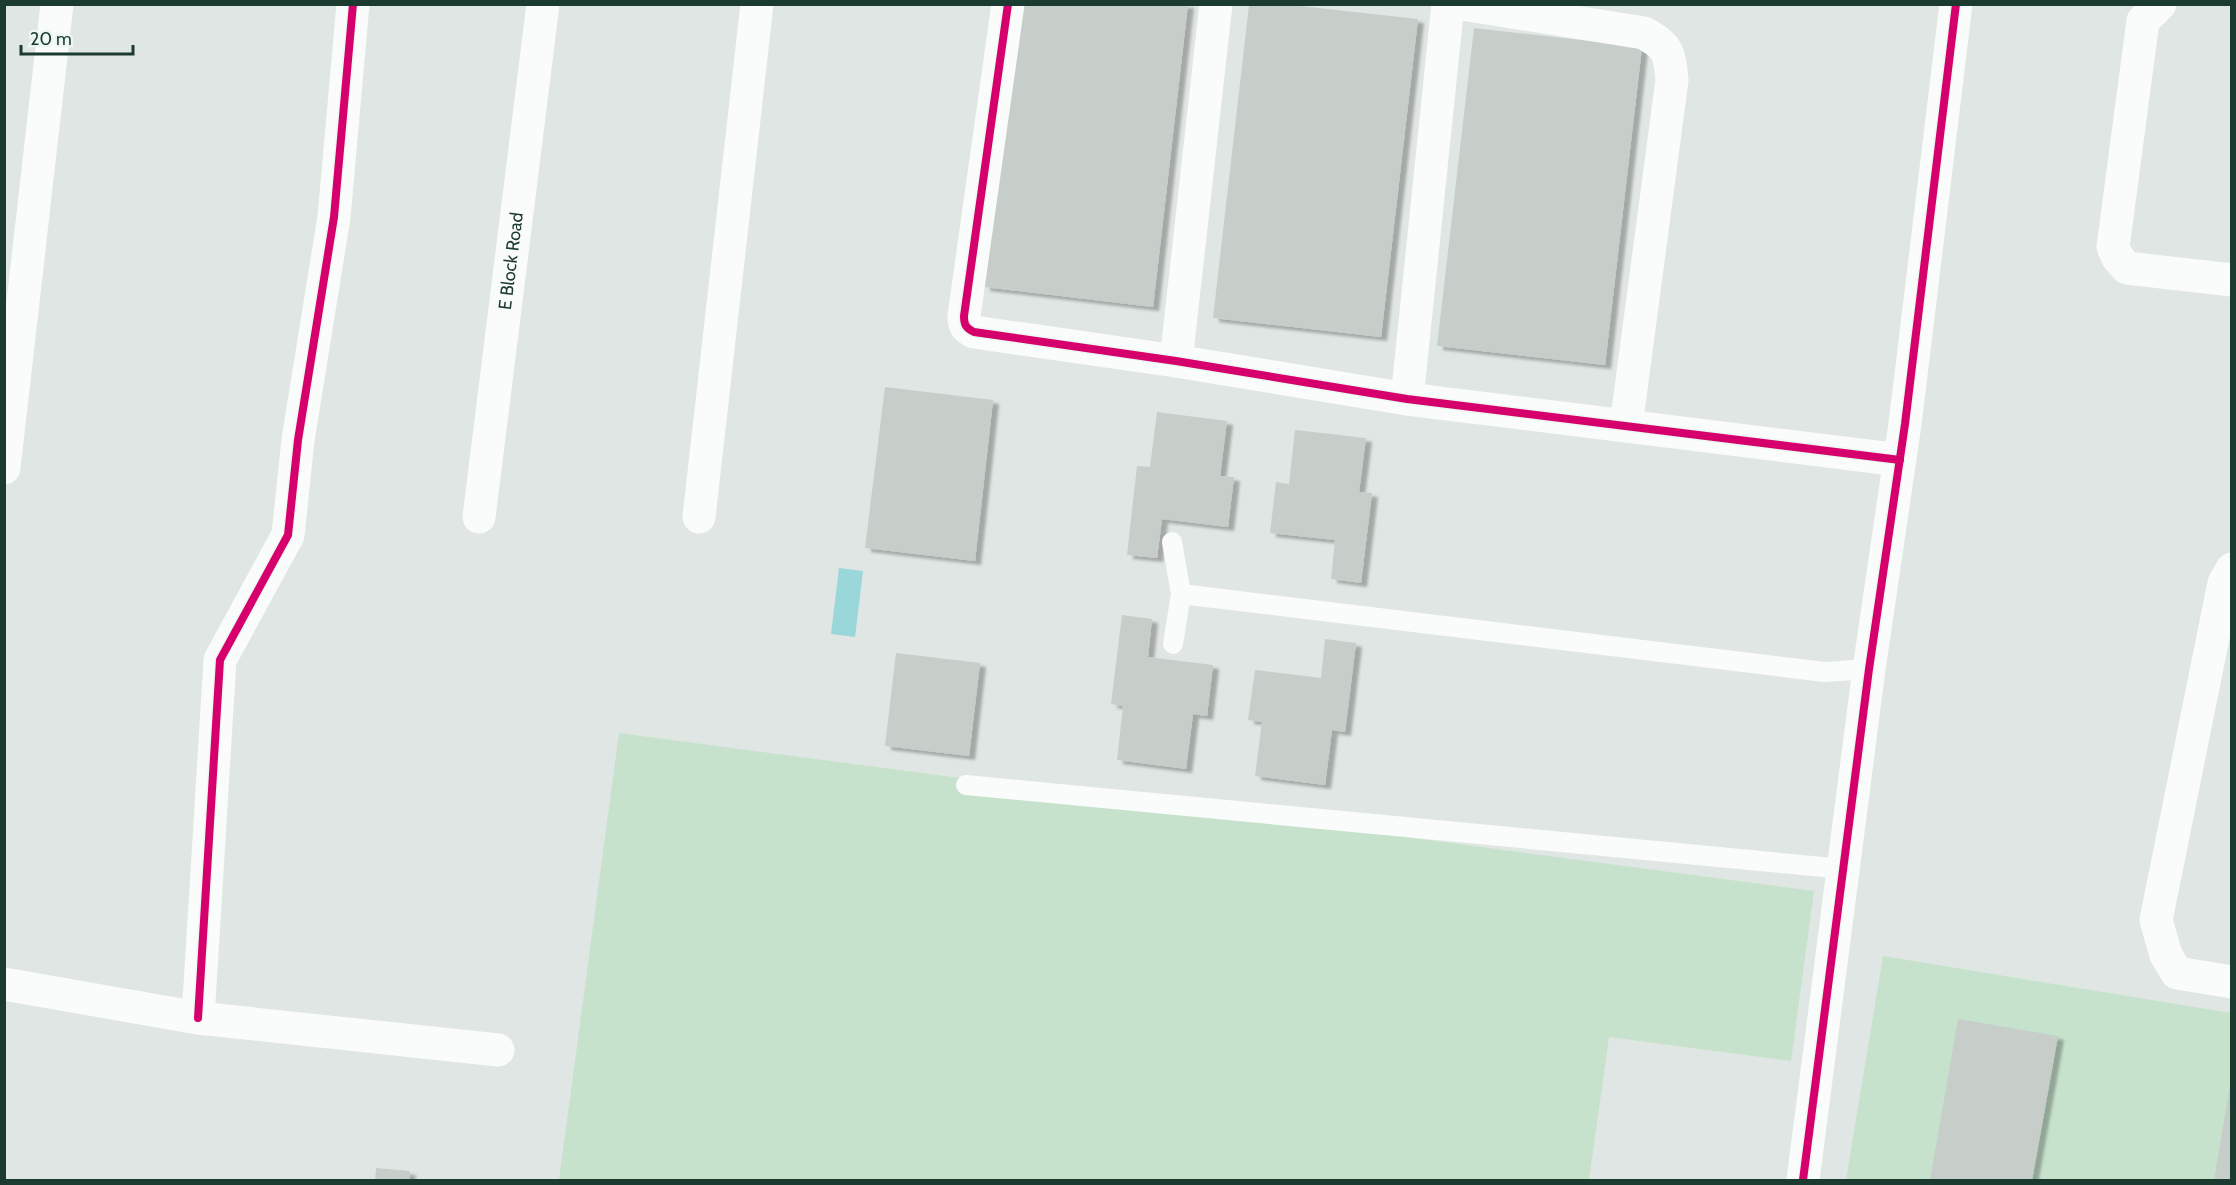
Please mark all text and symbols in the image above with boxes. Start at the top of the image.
scale bar [21,18,134,56]
text: 20 m [30,28,72,50]
street label: E Block Road [494,211,528,311]

